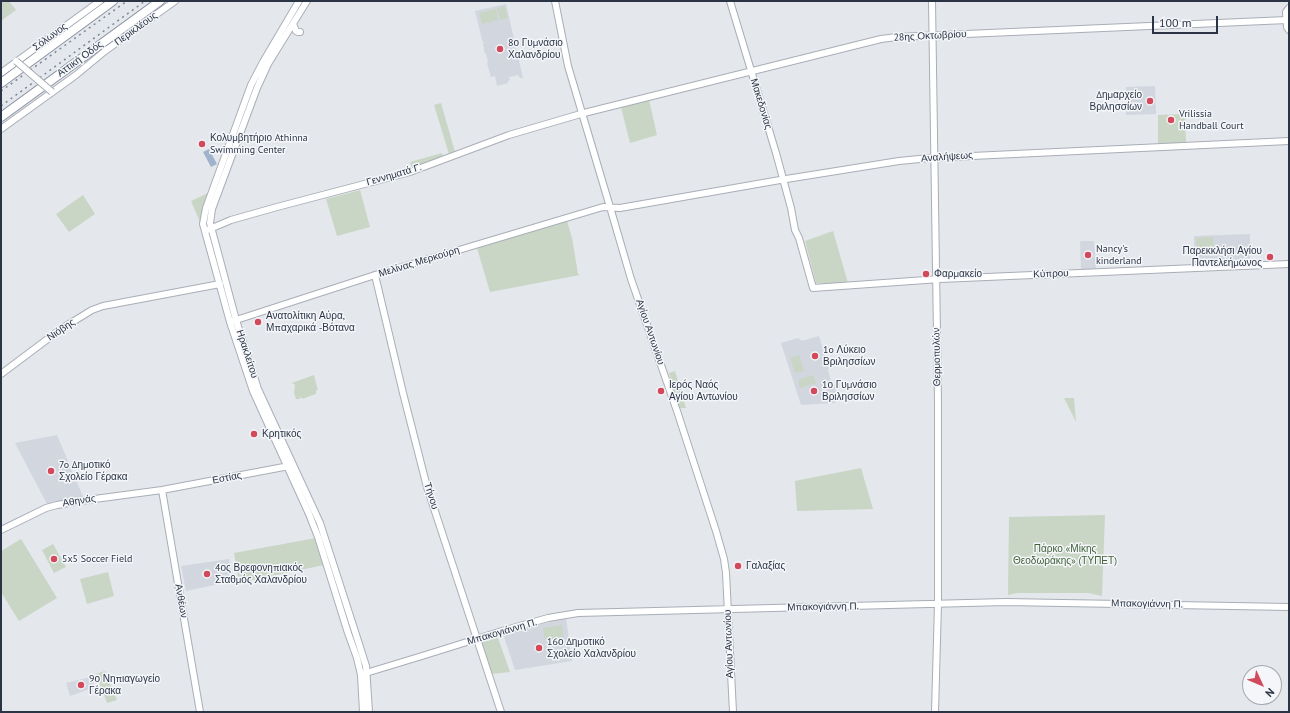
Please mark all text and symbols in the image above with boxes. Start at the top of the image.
scale bar [1154,8,1220,34]
street label: Περικλέους [112,9,160,49]
text: 100 m [1159,15,1192,30]
street label: Σόλωνος [30,21,70,53]
street label: 28ης Οκτωβρίου [893,28,967,44]
place label: 8ο Γυμνάσιο Χαλανδρίου [508,37,563,60]
street label: Αττική Οδός [55,38,105,80]
marker: 8ο Γυμνάσιο Χαλανδρίου [495,44,505,54]
street label: Μακεδονίας [748,77,774,131]
place label: Δημαρχείο Βριλησσίων [1089,89,1142,112]
marker: Δημαρχείο Βριλησσίων [1145,96,1155,106]
place label: Vrilissia Handball Court [1179,108,1244,132]
marker: Vrilissia Handball Court [1166,115,1176,125]
place label: Κολυμβητήριο Athinna Swimming Center [210,132,308,156]
marker: Κολυμβητήριο Athinna Swimming Center [197,139,207,149]
street label: Αναλήψεως [921,149,973,165]
street label: Γεννηματά Γ. [365,161,423,189]
place label: Nancy's kinderland [1096,243,1142,266]
street label: Μελίνας Μερκούρη [377,244,461,280]
place label: Παρεκκλήσι Αγίου Παντελεήμωνος [1182,245,1262,268]
marker: Nancy's kinderland [1083,250,1093,260]
marker: Παρεκκλήσι Αγίου Παντελεήμωνος [1265,252,1275,262]
street label: Κύπρου [1033,267,1069,281]
place label: Φαρμακείο [934,268,982,280]
marker: Φαρμακείο [921,269,931,279]
street label: Αγίου Αντωνίου [633,298,667,366]
place label: Ανατολίτικη Αύρα, Μπαχαρικά -Βότανα [266,310,355,334]
street label: Νιόβης [45,316,77,344]
marker: Ανατολίτικη Αύρα, Μπαχαρικά -Βότανα [253,317,263,327]
street label: Ηρακλείτου [234,328,260,380]
street label: Θερμοπυλών [930,328,944,386]
place label: 1o Λύκειο Βριλησσίων [823,344,876,368]
marker: 1o Λύκειο Βριλησσίων [810,351,820,361]
place label: Ιερός Ναός Αγίου Αντωνίου [669,379,738,402]
place label: 1ο Γυμνάσιο Βριλησσίων [822,379,877,402]
marker: Ιερός Ναός Αγίου Αντωνίου [656,386,666,396]
marker: 1ο Γυμνάσιο Βριλησσίων [809,386,819,396]
place label: Κρητικός [262,428,301,440]
marker: Κρητικός [249,429,259,439]
place label: 7o Δημοτικό Σχολείο Γέρακα [59,459,128,482]
marker: 7o Δημοτικό Σχολείο Γέρακα [46,466,56,476]
street label: Εστίας [211,469,243,487]
street label: Τήνου [421,481,441,511]
street label: Αθηνάς [62,492,96,510]
park label: Πάρκο «Μίκης Θεοδωράκης» (ΤΥΠΕΤ) [1013,543,1117,566]
place label: 5x5 Soccer Field [62,553,132,565]
marker: 5x5 Soccer Field [49,554,59,564]
place label: Γαλαξίας [746,560,785,572]
marker: Γαλαξίας [733,561,743,571]
place label: 4ος Βρεφονηπιακός Σταθμός Χαλανδρίου [215,562,307,586]
marker: 4ος Βρεφονηπιακός Σταθμός Χαλανδρίου [202,569,212,579]
street label: Ανθέων [172,583,190,619]
street label: Μπακογιάννη Π. [1111,597,1183,611]
street label: Μπακογιάννη Π. [787,600,859,614]
street label: Αγίου Αντωνίου [722,609,736,679]
street label: Μπακογιάννη Π. [466,616,538,648]
place label: 16ο Δημοτικό Σχολείο Χαλανδρίου [547,636,636,660]
marker: 16ο Δημοτικό Σχολείο Χαλανδρίου [534,643,544,653]
north arrow [1242,665,1282,705]
place label: 9ο Νηπιαγωγείο Γέρακα [89,673,160,696]
marker: 9ο Νηπιαγωγείο Γέρακα [76,680,86,690]
text: N [1262,685,1277,700]

